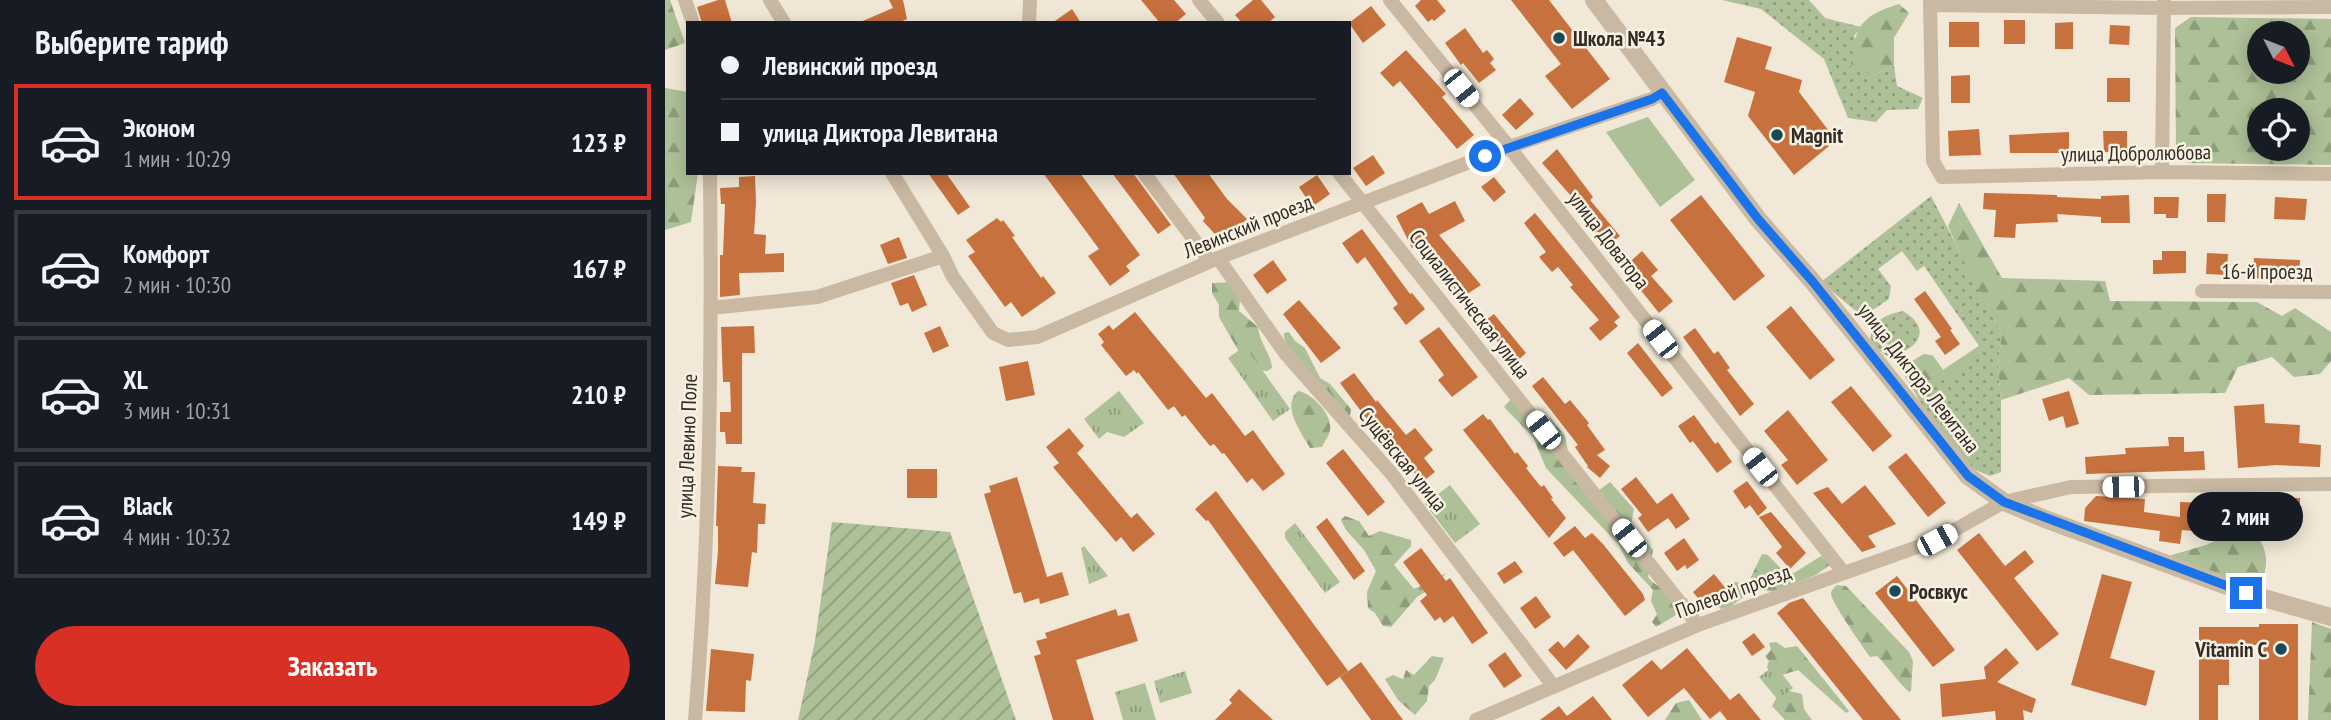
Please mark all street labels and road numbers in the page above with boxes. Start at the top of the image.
street label: улица Добролюбова [2061,138,2211,168]
street label: улица Доватора [1562,186,1656,294]
street label: Левинский проезд [1178,188,1317,265]
street label: Социалистическая улица [1403,224,1537,384]
street label: 16-й проезд [2221,258,2313,285]
street label: улица Диктора Левитана [1852,298,1986,458]
street label: улица Левино Поле [671,373,703,519]
street label: Сущёвская улица [1353,401,1453,517]
street label: Полевой проезд [1672,558,1794,624]

